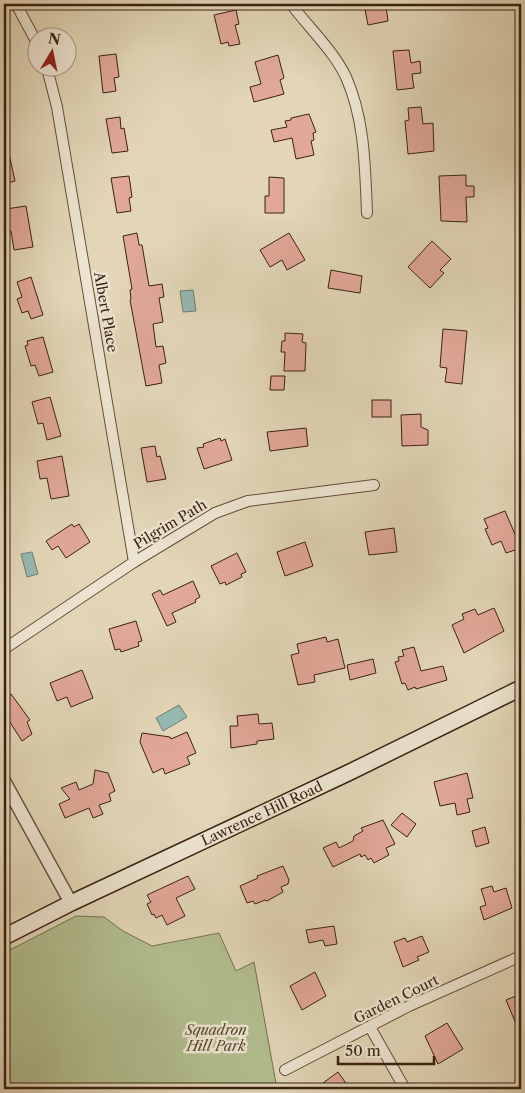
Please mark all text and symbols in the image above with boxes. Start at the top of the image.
north arrow [28,28,78,78]
text: N [47,29,62,49]
street label: Albert Place [90,269,122,354]
street label: Pilgrim Path [130,495,210,553]
street label: Lawrence Hill Road [198,777,326,850]
street label: Garden Court [351,971,441,1027]
park label: Squadron Hill Park [184,1021,247,1055]
scale bar [338,1033,434,1065]
text: 50 m [345,1041,381,1060]

